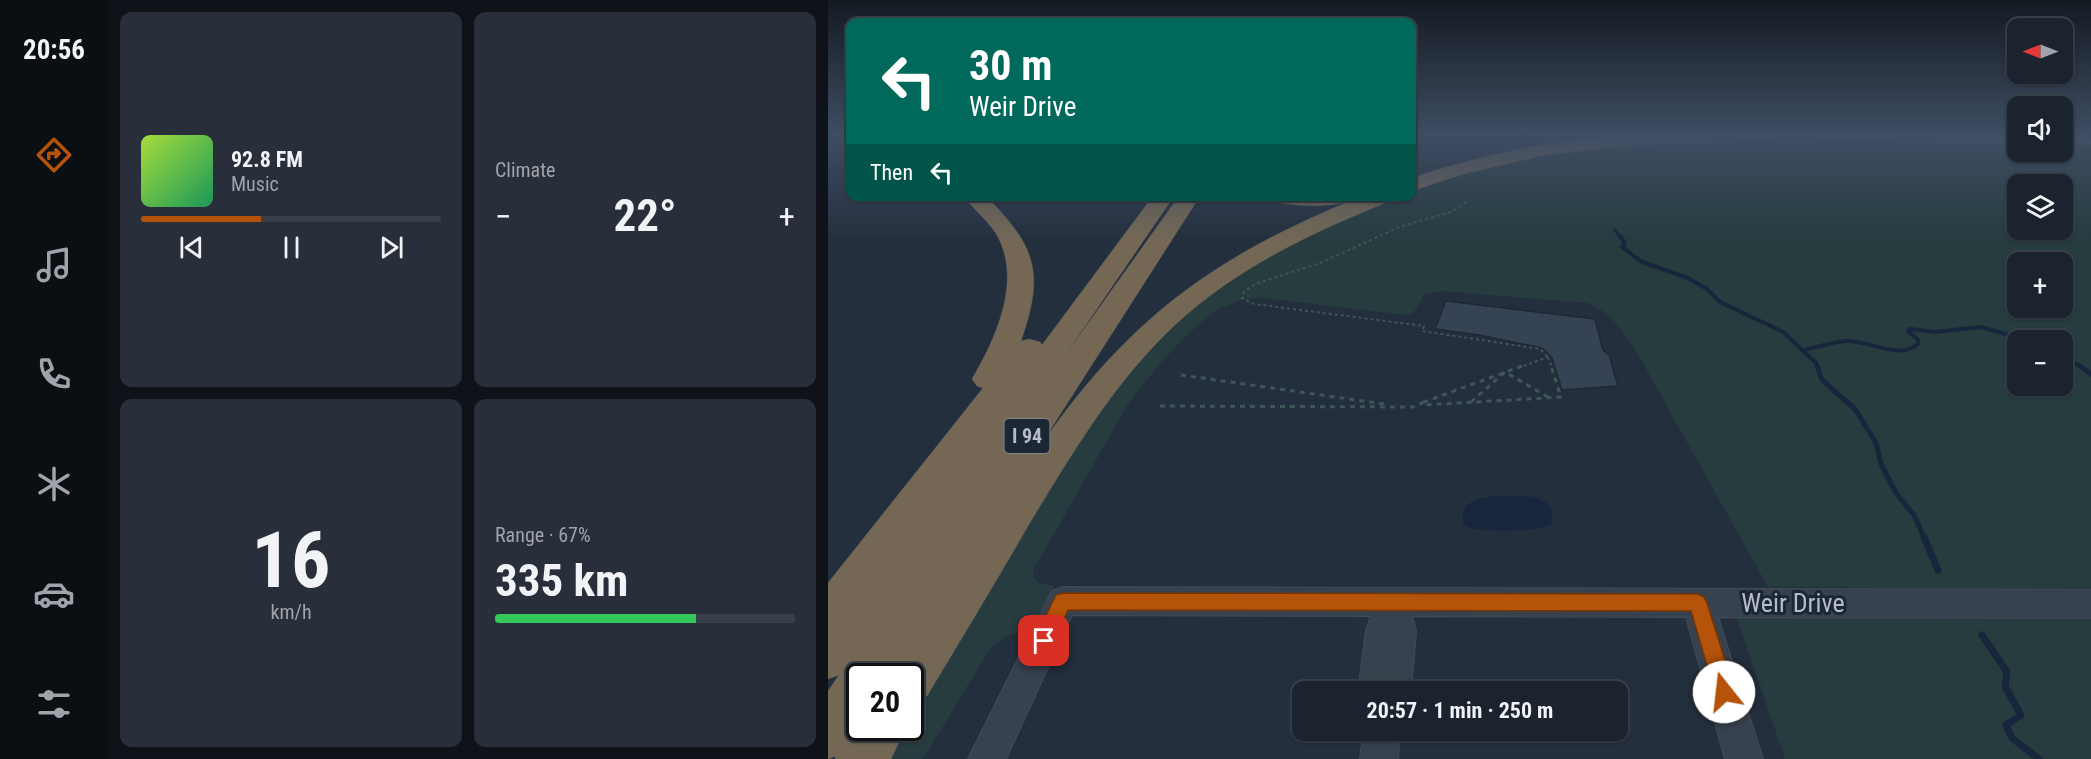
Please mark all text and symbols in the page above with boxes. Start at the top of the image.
north arrow [2007,18,2073,84]
map controls [2007,18,2073,396]
text: 20:56 [23,34,85,66]
text: 30 m [969,41,1052,90]
icon: left [870,42,948,120]
text: Weir Drive [969,91,1076,123]
button: sound [2007,96,2073,162]
icon: directions [33,134,75,176]
text: 92.8 FM [231,147,303,172]
icon: left [925,156,958,189]
text: Climate [495,158,555,182]
text: Then [870,160,913,185]
text: Music [231,172,279,196]
button: layers [2007,174,2073,240]
text: 22° [614,189,677,242]
text: − [495,197,512,236]
text: + [779,197,795,236]
icon: previous [175,231,208,264]
icon: pause [275,231,308,264]
icon: next [375,231,408,264]
icon: music [33,244,75,286]
button: + [2007,252,2073,318]
button: − [2007,330,2073,396]
icon: phone [33,353,75,395]
road number: I 94 [1004,419,1050,453]
icon: climate [33,463,75,505]
text: 16 [252,515,330,606]
text: Range · 67% [495,523,591,547]
text: 335 km [495,554,628,607]
icon: car [33,573,75,615]
street label: Weir Drive [1741,588,1845,618]
text: km/h [270,600,312,624]
pin [1018,615,1069,666]
icon: arrive [1027,624,1060,657]
position arrow [1692,660,1756,724]
speed limit sign: 20 [846,663,924,741]
icon: filters [33,683,75,725]
text: 20:57 · 1 min · 250 m [1367,698,1553,723]

